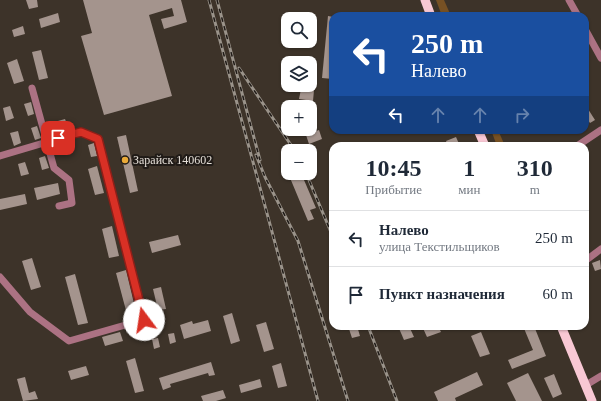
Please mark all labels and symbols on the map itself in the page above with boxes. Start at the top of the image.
pin [41,121,75,155]
place label: Зарайск 140602 [133,153,212,167]
marker: Зарайск 140602 [120,155,130,165]
position arrow [123,299,165,341]

